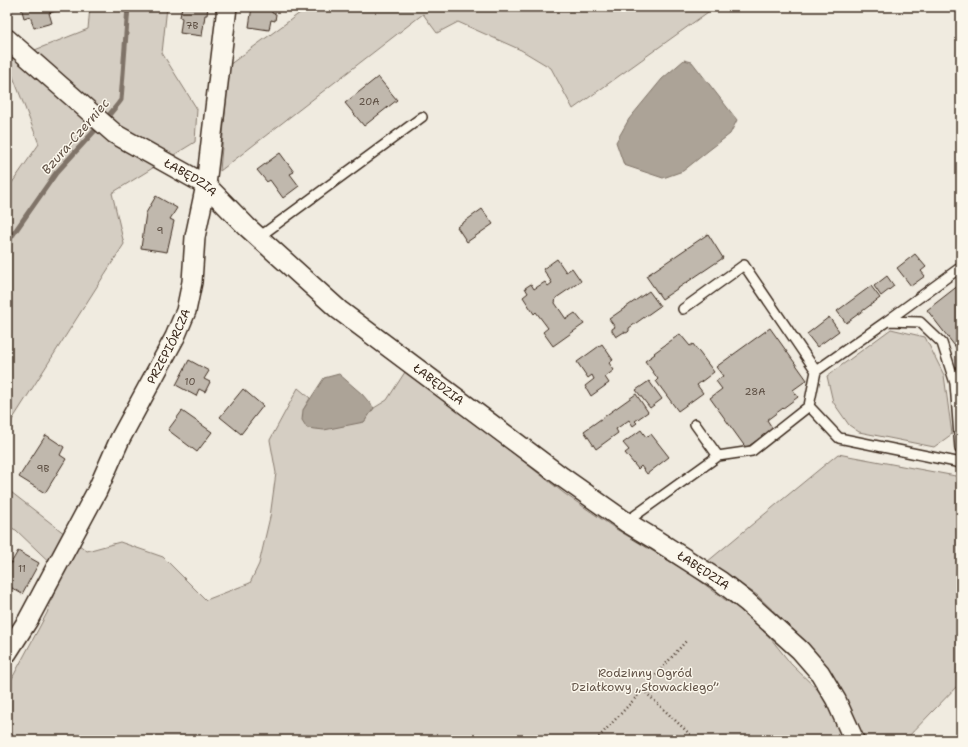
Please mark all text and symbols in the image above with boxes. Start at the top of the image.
house number: 7B [186,19,199,32]
water label: Bzura-Czerniec [38,95,113,178]
house number: 20A [359,95,379,108]
street label: ŁABĘDZIA [160,155,221,200]
house number: 9 [157,224,164,237]
street label: PRZEPIÓRCZA [143,306,194,387]
street label: ŁABĘDZIA [409,360,467,409]
house number: 10 [185,375,195,388]
house number: 28A [745,385,765,398]
house number: 9B [37,462,50,475]
street label: ŁABĘDZIA [673,547,733,594]
house number: 11 [18,562,26,575]
park label: Rodzinny Ogród Działkowy „Słowackiego” [571,665,719,695]

